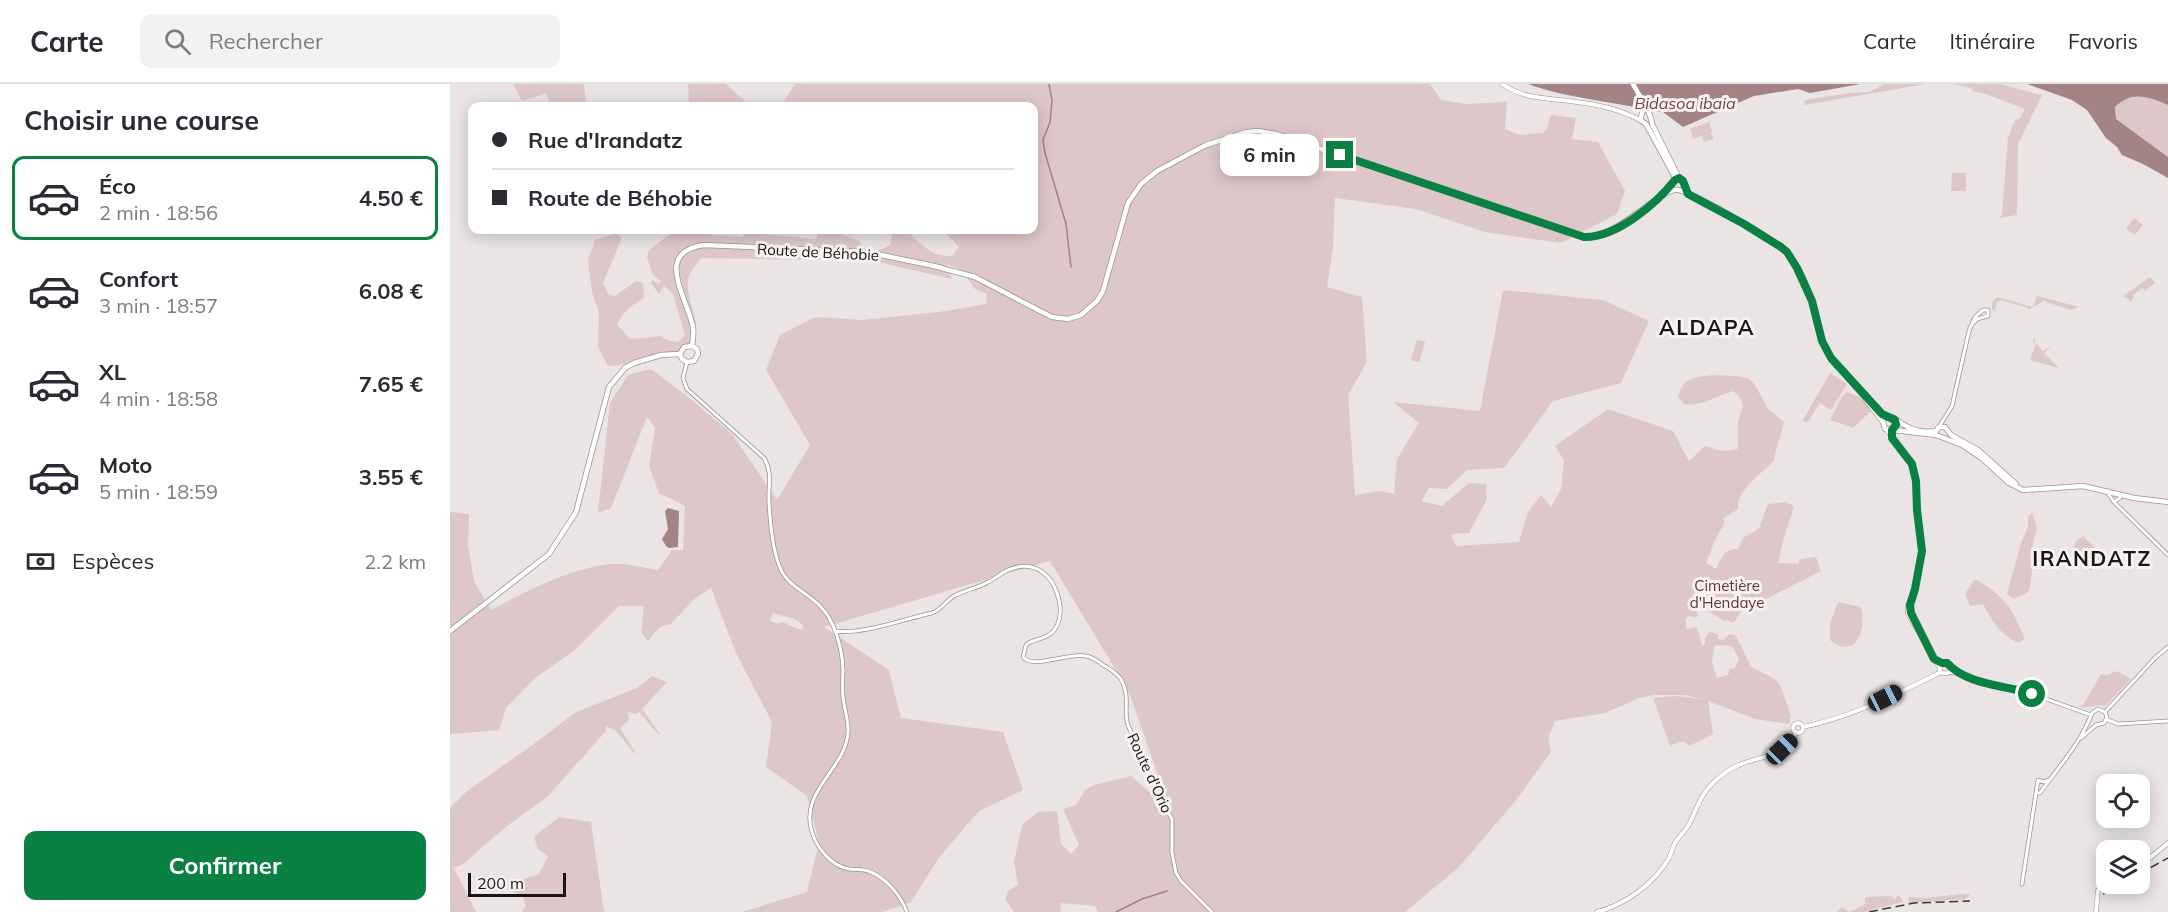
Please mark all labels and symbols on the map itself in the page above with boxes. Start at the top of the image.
water label: Bidasoa ibaia [1634,93,1736,113]
callout: 6 min [1220,134,1319,176]
route end [1326,141,1353,168]
street label: Route de Béhobie [756,239,880,265]
district label: ALDAPA [1659,314,1755,340]
district label: IRANDATZ [2032,545,2152,571]
park label: Cimetière d'Hendaye [1690,576,1764,612]
route start [2018,680,2045,707]
car [1865,682,1905,714]
street label: Route d'Orio [1123,730,1177,816]
car [1763,730,1801,768]
scale bar [468,870,566,898]

